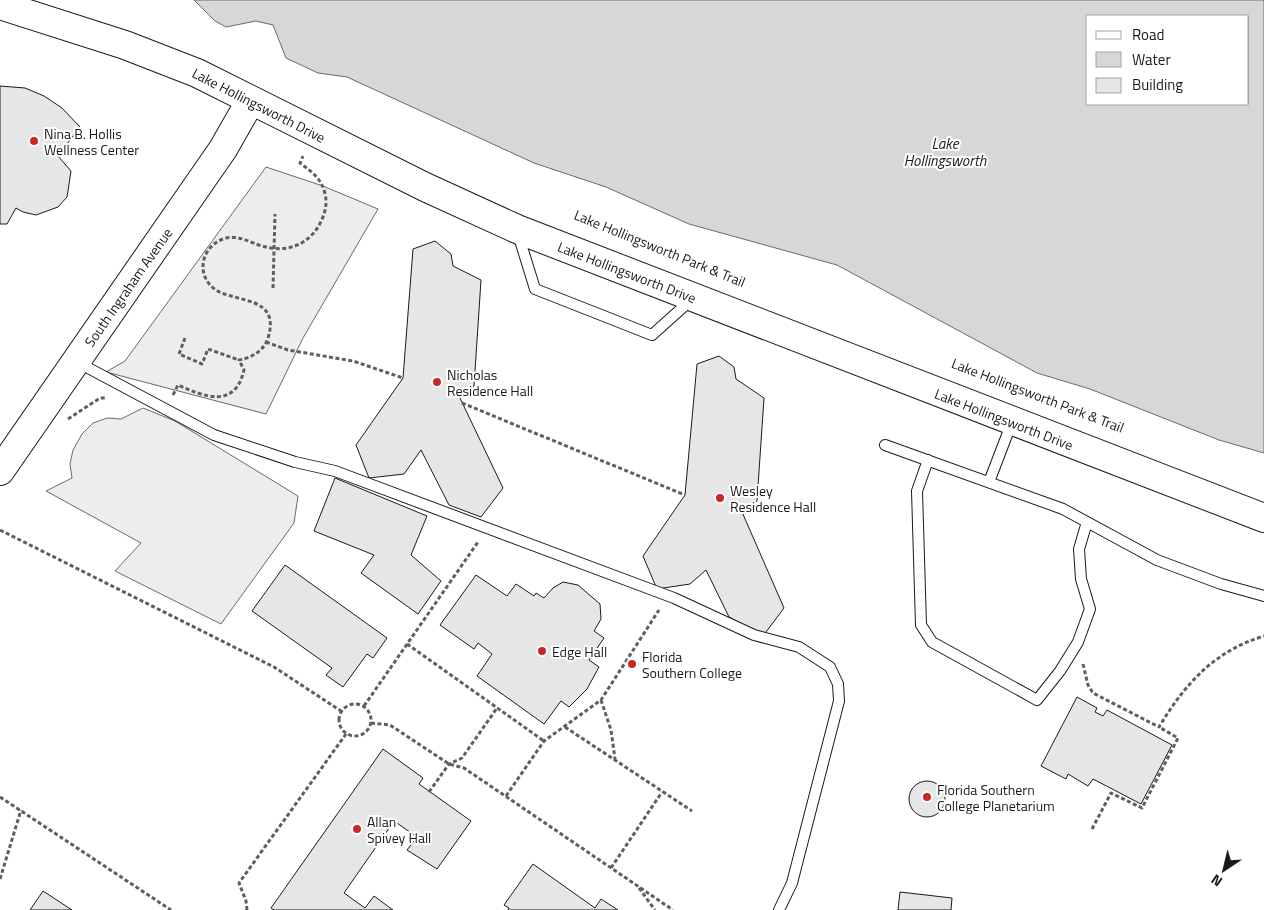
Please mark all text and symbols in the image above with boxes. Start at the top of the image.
legend [1086,15,1249,105]
text: Road [1132,23,1164,46]
text: Water [1132,48,1171,71]
street label: Lake Hollingsworth Drive [189,62,329,148]
text: Building [1132,73,1183,96]
place label: Nina B. Hollis Wellness Center [44,123,139,160]
water label: Lake Hollingsworth [904,132,987,172]
marker: Nina B. Hollis Wellness Center [28,135,40,147]
street label: Lake Hollingsworth Park & Trail [571,204,749,292]
street label: South Ingraham Avenue [79,223,177,351]
street label: Lake Hollingsworth Drive [555,236,699,308]
street label: Lake Hollingsworth Park & Trail [949,352,1127,438]
place label: Nicholas Residence Hall [447,364,533,401]
marker: Nicholas Residence Hall [431,376,443,388]
street label: Lake Hollingsworth Drive [932,383,1076,455]
place label: Wesley Residence Hall [730,480,816,517]
marker: Wesley Residence Hall [714,492,726,504]
place label: Edge Hall [552,641,607,662]
marker: Edge Hall [536,645,548,657]
place label: Florida Southern College [642,646,742,683]
marker: Florida Southern College [626,658,638,670]
place label: Florida Southern College Planetarium [937,779,1055,816]
marker: Florida Southern College Planetarium [921,791,933,803]
place label: Allan Spivey Hall [367,811,431,848]
marker: Allan Spivey Hall [351,823,363,835]
north arrow [1199,845,1249,895]
text: N [1206,870,1226,892]

